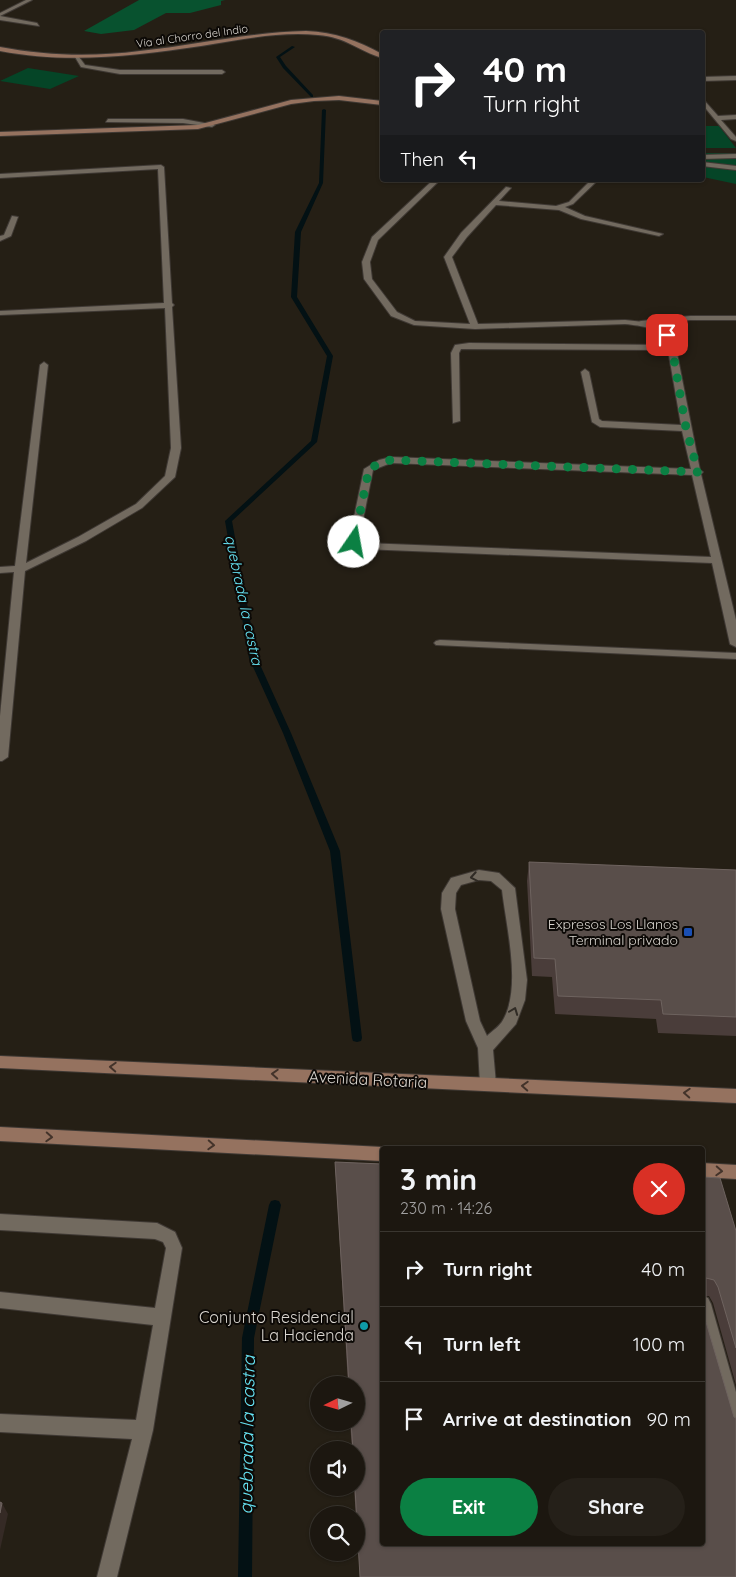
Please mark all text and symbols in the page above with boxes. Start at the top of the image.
street label: Vía al Chorro del Indio [135,21,249,51]
text: 40 m [483,47,567,91]
icon: right [400,50,465,115]
text: Turn right [483,90,580,118]
icon: left [454,145,482,173]
text: Then [400,147,444,171]
pin [646,314,688,356]
icon: arrive [653,321,681,349]
position arrow [327,515,379,567]
water label: quebrada la castra [221,533,267,668]
one-way arrow [470,871,479,881]
place label: Expresos Los Llanos Terminal privado [548,915,678,949]
marker: Expresos Los Llanos Terminal privado [682,926,694,938]
one-way arrow [508,1007,518,1015]
one-way arrow [109,1062,116,1072]
street label: Avenida Rotaria [308,1066,428,1092]
one-way arrow [271,1069,279,1080]
one-way arrow [521,1080,529,1091]
one-way arrow [683,1088,691,1099]
one-way arrow [45,1131,53,1142]
one-way arrow [207,1140,215,1151]
text: 3 min [400,1160,477,1198]
button: close [633,1163,685,1215]
one-way arrow [716,1166,724,1177]
text: 230 m · 14:26 [400,1198,492,1218]
icon: right [400,1255,428,1283]
text: Turn right [443,1257,532,1281]
text: 40 m [641,1257,685,1281]
place label: Conjunto Residencial La Hacienda [199,1307,354,1345]
marker: Conjunto Residencial La Hacienda [358,1320,370,1332]
icon: left [400,1330,428,1358]
text: Turn left [443,1332,521,1356]
text: 100 m [633,1332,685,1356]
water label: quebrada la castra [234,1354,260,1515]
north arrow [310,1376,365,1431]
map controls [310,1376,365,1561]
icon: arrive [400,1405,428,1433]
text: Arrive at destination [443,1407,632,1431]
text: 90 m [647,1407,691,1431]
button: sound [310,1441,365,1496]
button: Exit [400,1478,538,1536]
button: Share [548,1478,685,1536]
button: search [310,1506,365,1561]

